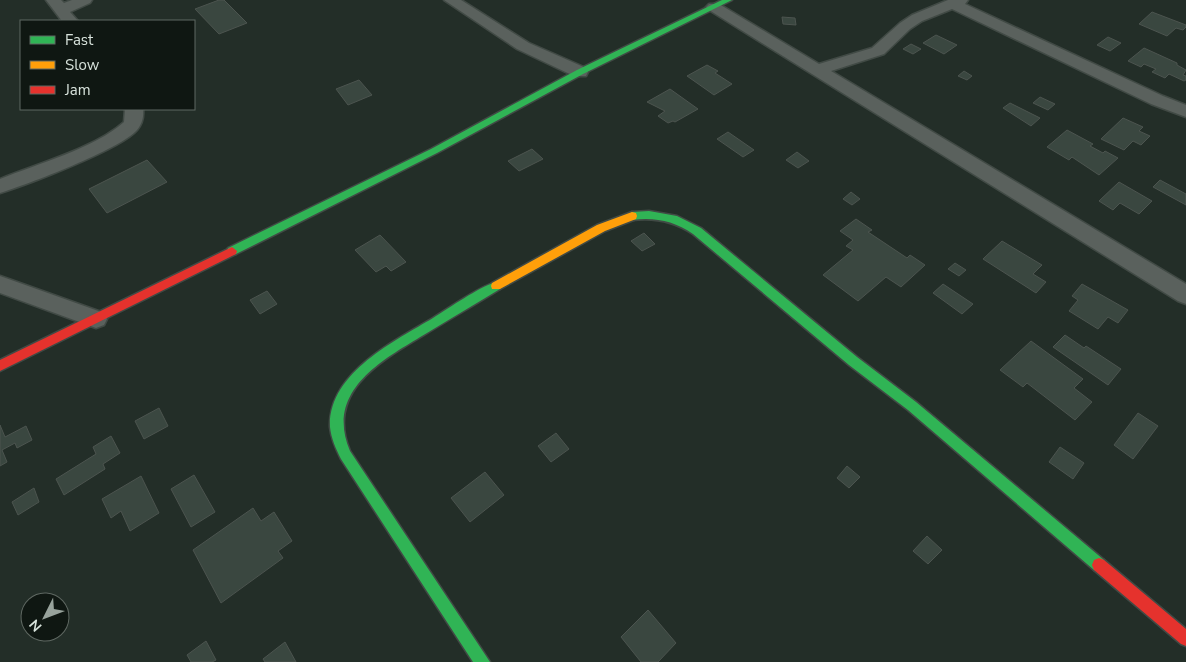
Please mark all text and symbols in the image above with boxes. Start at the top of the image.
legend [20,20,195,110]
text: Fast [65,30,94,50]
text: Slow [65,55,100,75]
text: Jam [64,80,91,100]
north arrow [20,592,70,642]
text: N [25,615,46,636]

